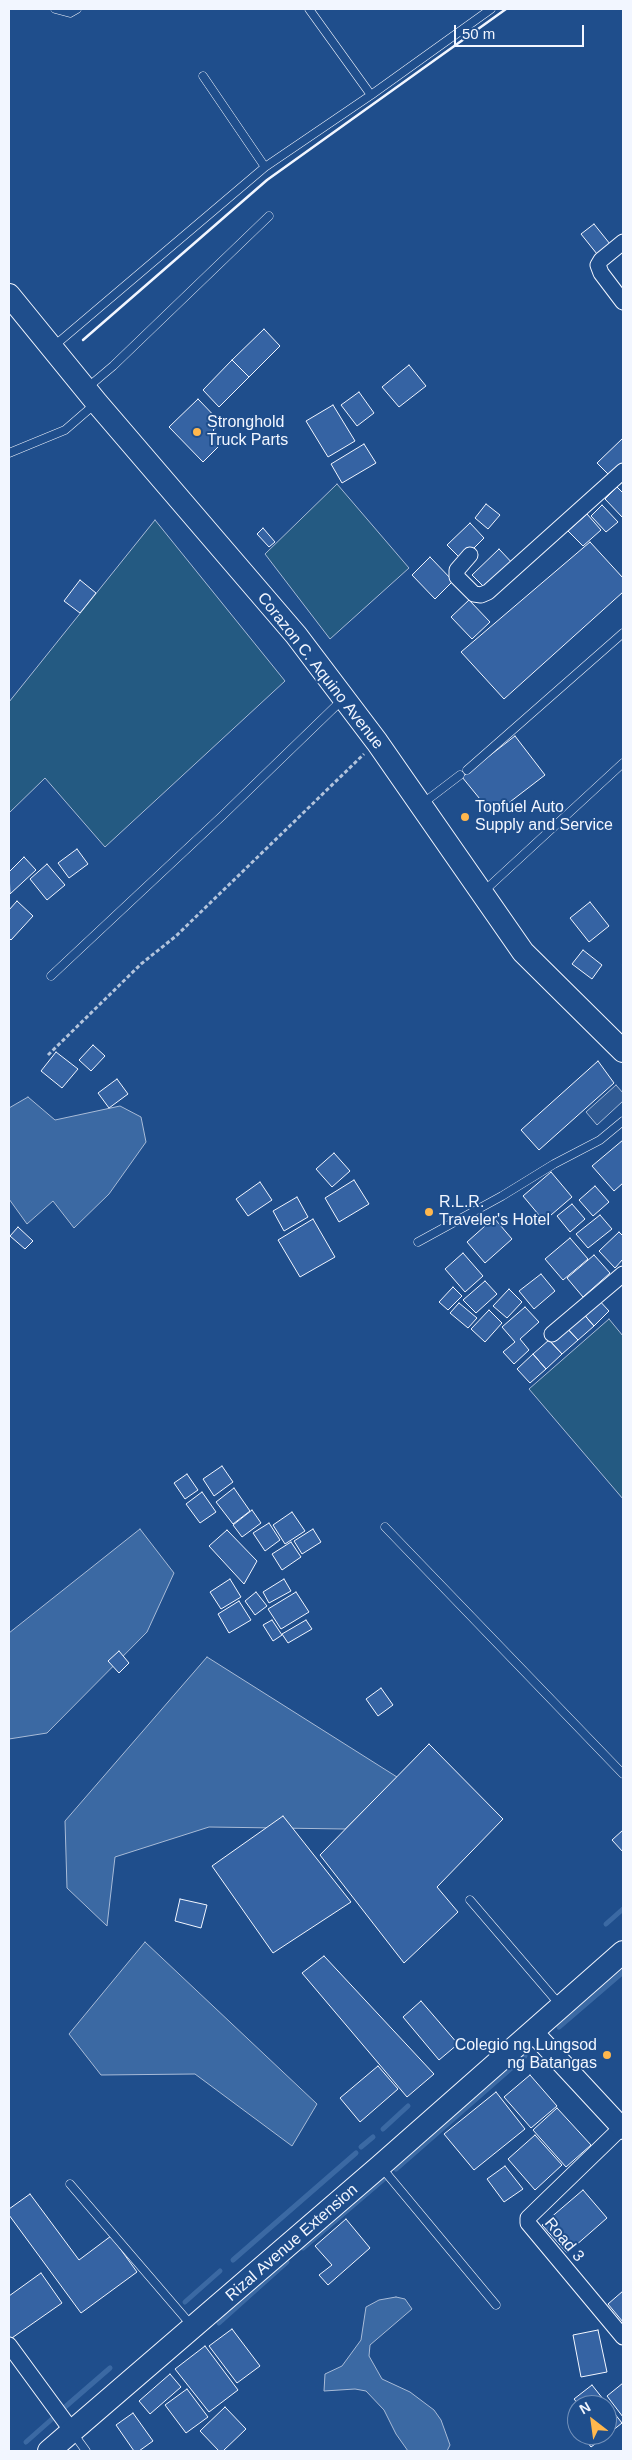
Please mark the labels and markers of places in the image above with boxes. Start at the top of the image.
place label: Stronghold Truck Parts [207,413,288,451]
marker: Stronghold Truck Parts [191,426,203,438]
place label: Topfuel Auto Supply and Service [475,798,613,836]
marker: Topfuel Auto Supply and Service [459,811,471,823]
place label: R.L.R. Traveler's Hotel [439,1193,550,1231]
marker: R.L.R. Traveler's Hotel [423,1206,435,1218]
place label: Colegio ng Lungsod ng Batangas [455,2036,597,2074]
marker: Colegio ng Lungsod ng Batangas [601,2049,613,2061]

